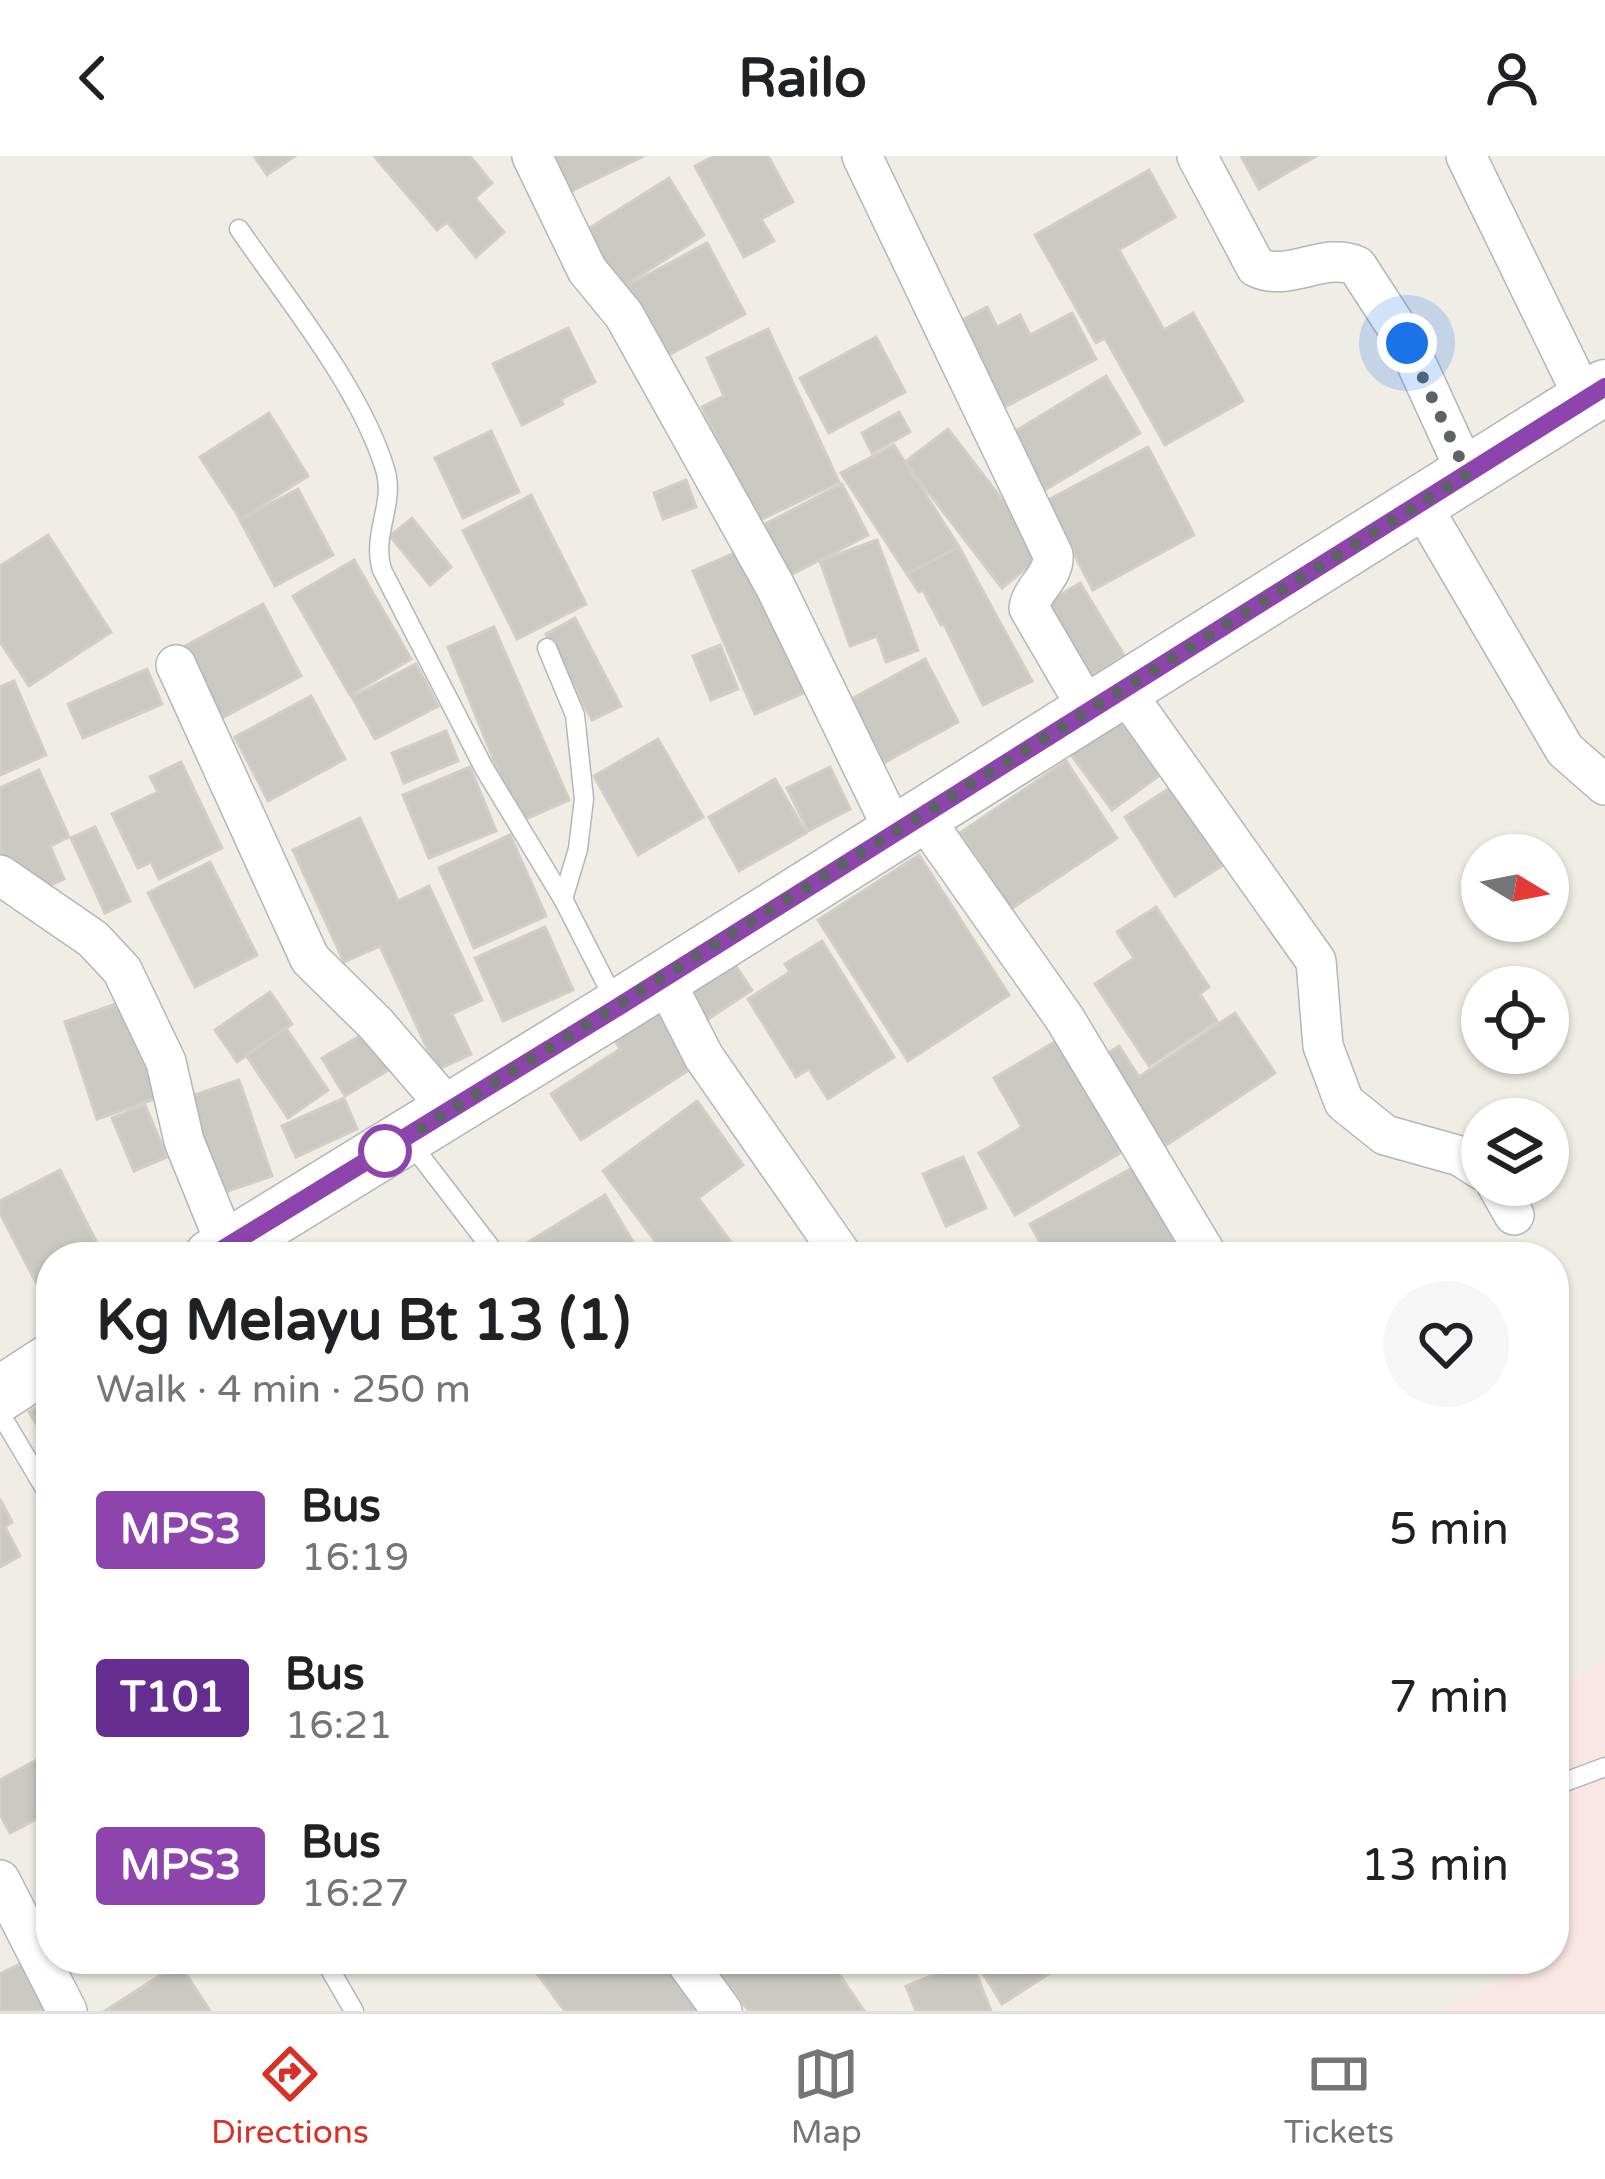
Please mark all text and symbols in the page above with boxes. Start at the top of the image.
icon: back [60,45,126,111]
icon: person [1479,45,1545,111]
text: Railo [738,46,867,111]
your location [1377,313,1437,373]
north arrow [1461,834,1569,942]
map controls [1461,834,1569,1206]
button: locate [1461,966,1569,1074]
button: layers [1461,1098,1569,1206]
unlabelled marker [360,1126,410,1176]
button: heart [1383,1281,1509,1407]
text: Kg Melayu Bt 13 (1) [96,1287,630,1355]
text: Walk · 4 min · 250 m [96,1366,471,1413]
text: Bus [301,1480,381,1534]
text: 5 min [1389,1503,1509,1557]
text: MPS3 [120,1504,241,1555]
text: 16:19 [301,1534,409,1581]
text: Bus [285,1648,365,1702]
text: 7 min [1389,1671,1509,1725]
text: T101 [120,1672,225,1723]
text: 16:21 [285,1702,393,1749]
text: Bus [301,1816,381,1870]
text: 13 min [1361,1839,1509,1893]
text: MPS3 [120,1840,241,1891]
text: 16:27 [301,1870,409,1917]
tab: Directions [211,2041,369,2152]
tab: Map [791,2041,862,2152]
tab: Tickets [1284,2041,1394,2152]

